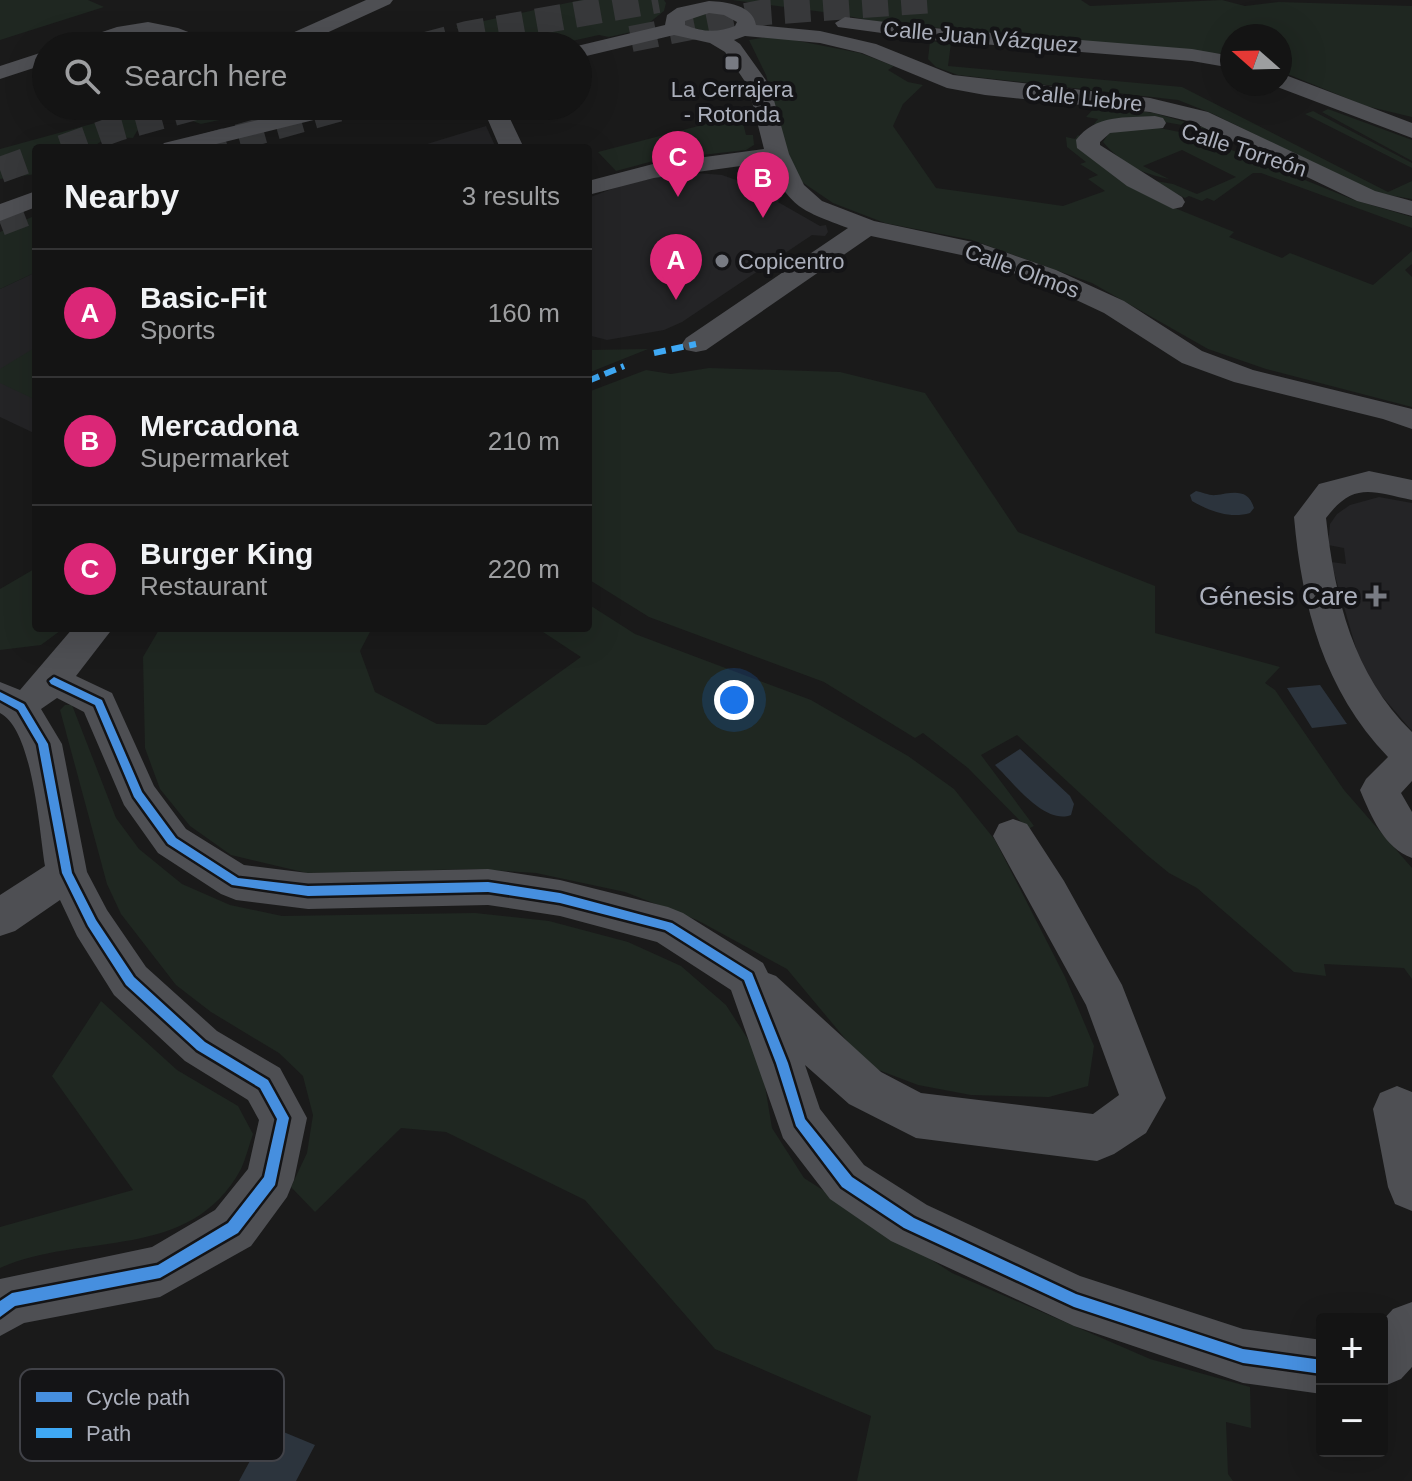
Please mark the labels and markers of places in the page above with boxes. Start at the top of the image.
marker: La Cerrajera - Rotonda [723,54,741,72]
place label: La Cerrajera - Rotonda [671,77,794,127]
pin: C [652,131,704,197]
pin: B [737,152,789,218]
pin: A [650,234,702,300]
place label: Copicentro [738,249,844,274]
marker: Copicentro [713,252,731,270]
place label: Génesis Care [1199,581,1358,611]
marker: Génesis Care [1365,585,1387,607]

